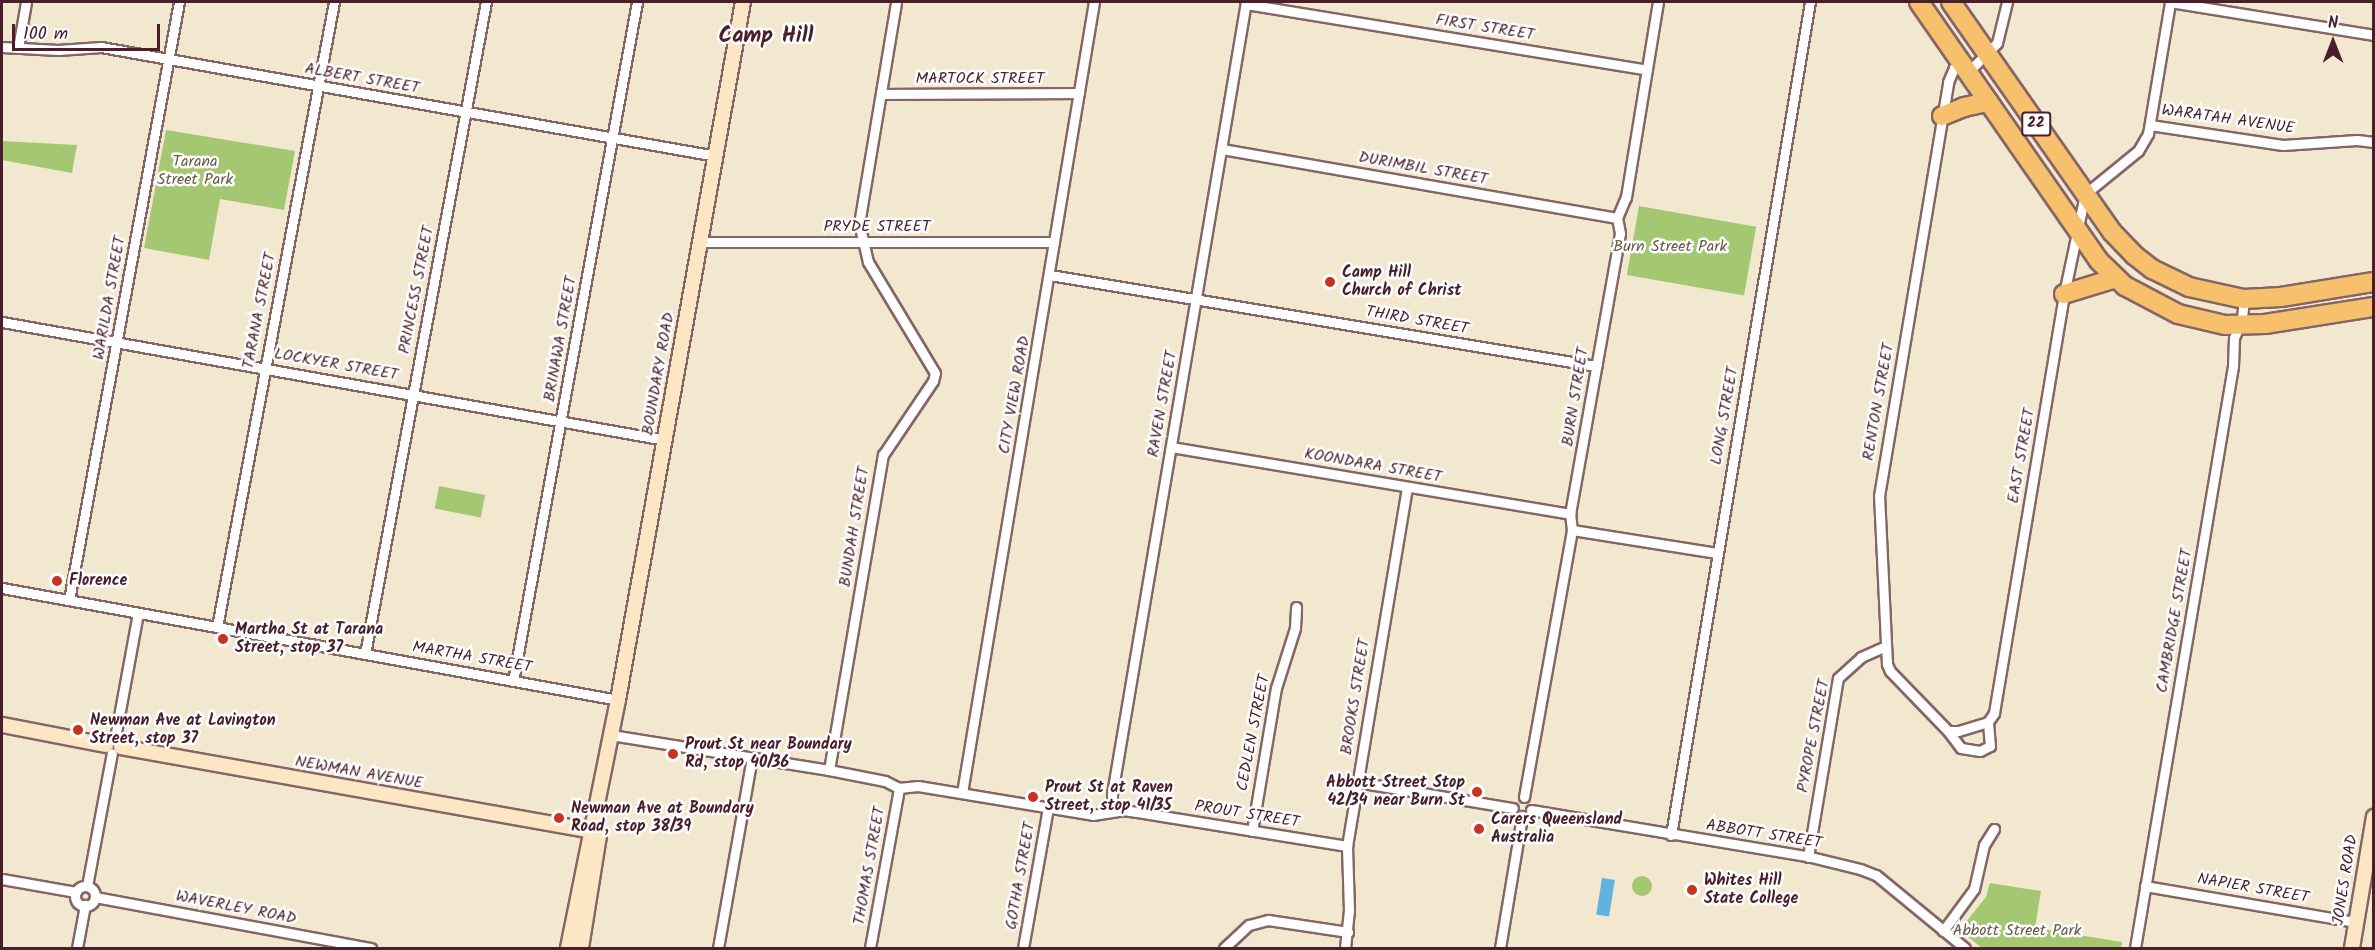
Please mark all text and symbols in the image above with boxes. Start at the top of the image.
street label: FIRST STREET [1434,11,1536,45]
text: N [2328,11,2338,36]
scale bar [15,12,164,50]
north arrow [2303,12,2363,72]
text: 100 m [23,20,68,49]
district label: Camp Hill [719,24,813,50]
street label: ALBERT STREET [303,59,421,99]
street label: MARTOCK STREET [915,69,1045,89]
street label: WARATAH AVENUE [2160,101,2296,139]
road number: 22 [2021,112,2051,136]
street label: DURIMBIL STREET [1357,148,1489,190]
park label: Tarana Street Park [157,152,233,190]
street label: PRYDE STREET [823,217,931,237]
street label: PRINCESS STREET [395,224,439,356]
street label: WARILDA STREET [90,235,130,361]
park label: Burn Street Park [1613,237,1727,257]
street label: TARANA STREET [239,251,281,371]
place label: Camp Hill Church of Christ [1342,263,1461,301]
street label: BRINAWA STREET [540,275,582,403]
marker: Camp Hill Church of Christ [1323,275,1337,289]
street label: THIRD STREET [1364,303,1470,339]
street label: BOUNDARY ROAD [639,311,679,437]
street label: CITY VIEW ROAD [995,334,1035,456]
street label: RENTON STREET [1859,342,1899,462]
street label: LOCKYER STREET [272,345,400,385]
street label: BURN STREET [1559,346,1593,448]
street label: RAVEN STREET [1144,349,1182,459]
street label: LONG STREET [1707,365,1743,467]
street label: EAST STREET [2004,407,2040,505]
street label: KOONDARA STREET [1303,444,1443,488]
street label: BUNDAH STREET [836,466,874,588]
street label: CAMBRIDGE STREET [2153,547,2197,695]
place label: Florence [69,571,127,591]
marker: Florence [50,574,64,588]
place label: Martha St at Tarana Street, stop 37 [235,620,383,658]
marker: Martha St at Tarana Street, stop 37 [216,632,230,646]
street label: MARTHA STREET [411,638,533,678]
street label: BROOKS STREET [1337,638,1375,756]
street label: CEDLEN STREET [1233,673,1275,793]
street label: PYROPE STREET [1794,678,1834,794]
place label: Newman Ave at Lavington Street, stop 37 [90,711,276,749]
marker: Newman Ave at Lavington Street, stop 37 [71,723,85,737]
place label: Prout St near Boundary Rd, stop 40/36 [685,735,852,773]
marker: Prout St near Boundary Rd, stop 40/36 [666,747,680,761]
street label: NEWMAN AVENUE [293,752,425,794]
place label: Abbott Street Stop 42/34 near Burn St [1326,773,1465,811]
place label: Prout St at Raven Street, stop 41/35 [1045,778,1173,816]
marker: Abbott Street Stop 42/34 near Burn St [1470,785,1484,799]
marker: Prout St at Raven Street, stop 41/35 [1026,790,1040,804]
street label: PROUT STREET [1193,797,1301,833]
place label: Newman Ave at Boundary Road, stop 38/39 [571,799,754,837]
street label: THOMAS STREET [850,805,890,927]
place label: Carers Queensland Australia [1491,810,1622,848]
marker: Newman Ave at Boundary Road, stop 38/39 [552,811,566,825]
street label: ABBOTT STREET [1705,816,1823,854]
street label: GOTHA STREET [1002,821,1040,931]
marker: Carers Queensland Australia [1472,822,1486,836]
street label: JONES ROAD [2329,833,2363,927]
street label: NAPIER STREET [2196,870,2310,908]
place label: Whites Hill State College [1704,871,1798,909]
marker: Whites Hill State College [1685,883,1699,897]
street label: WAVERLEY ROAD [174,887,298,929]
park label: Abbott Street Park [1953,921,2081,941]

